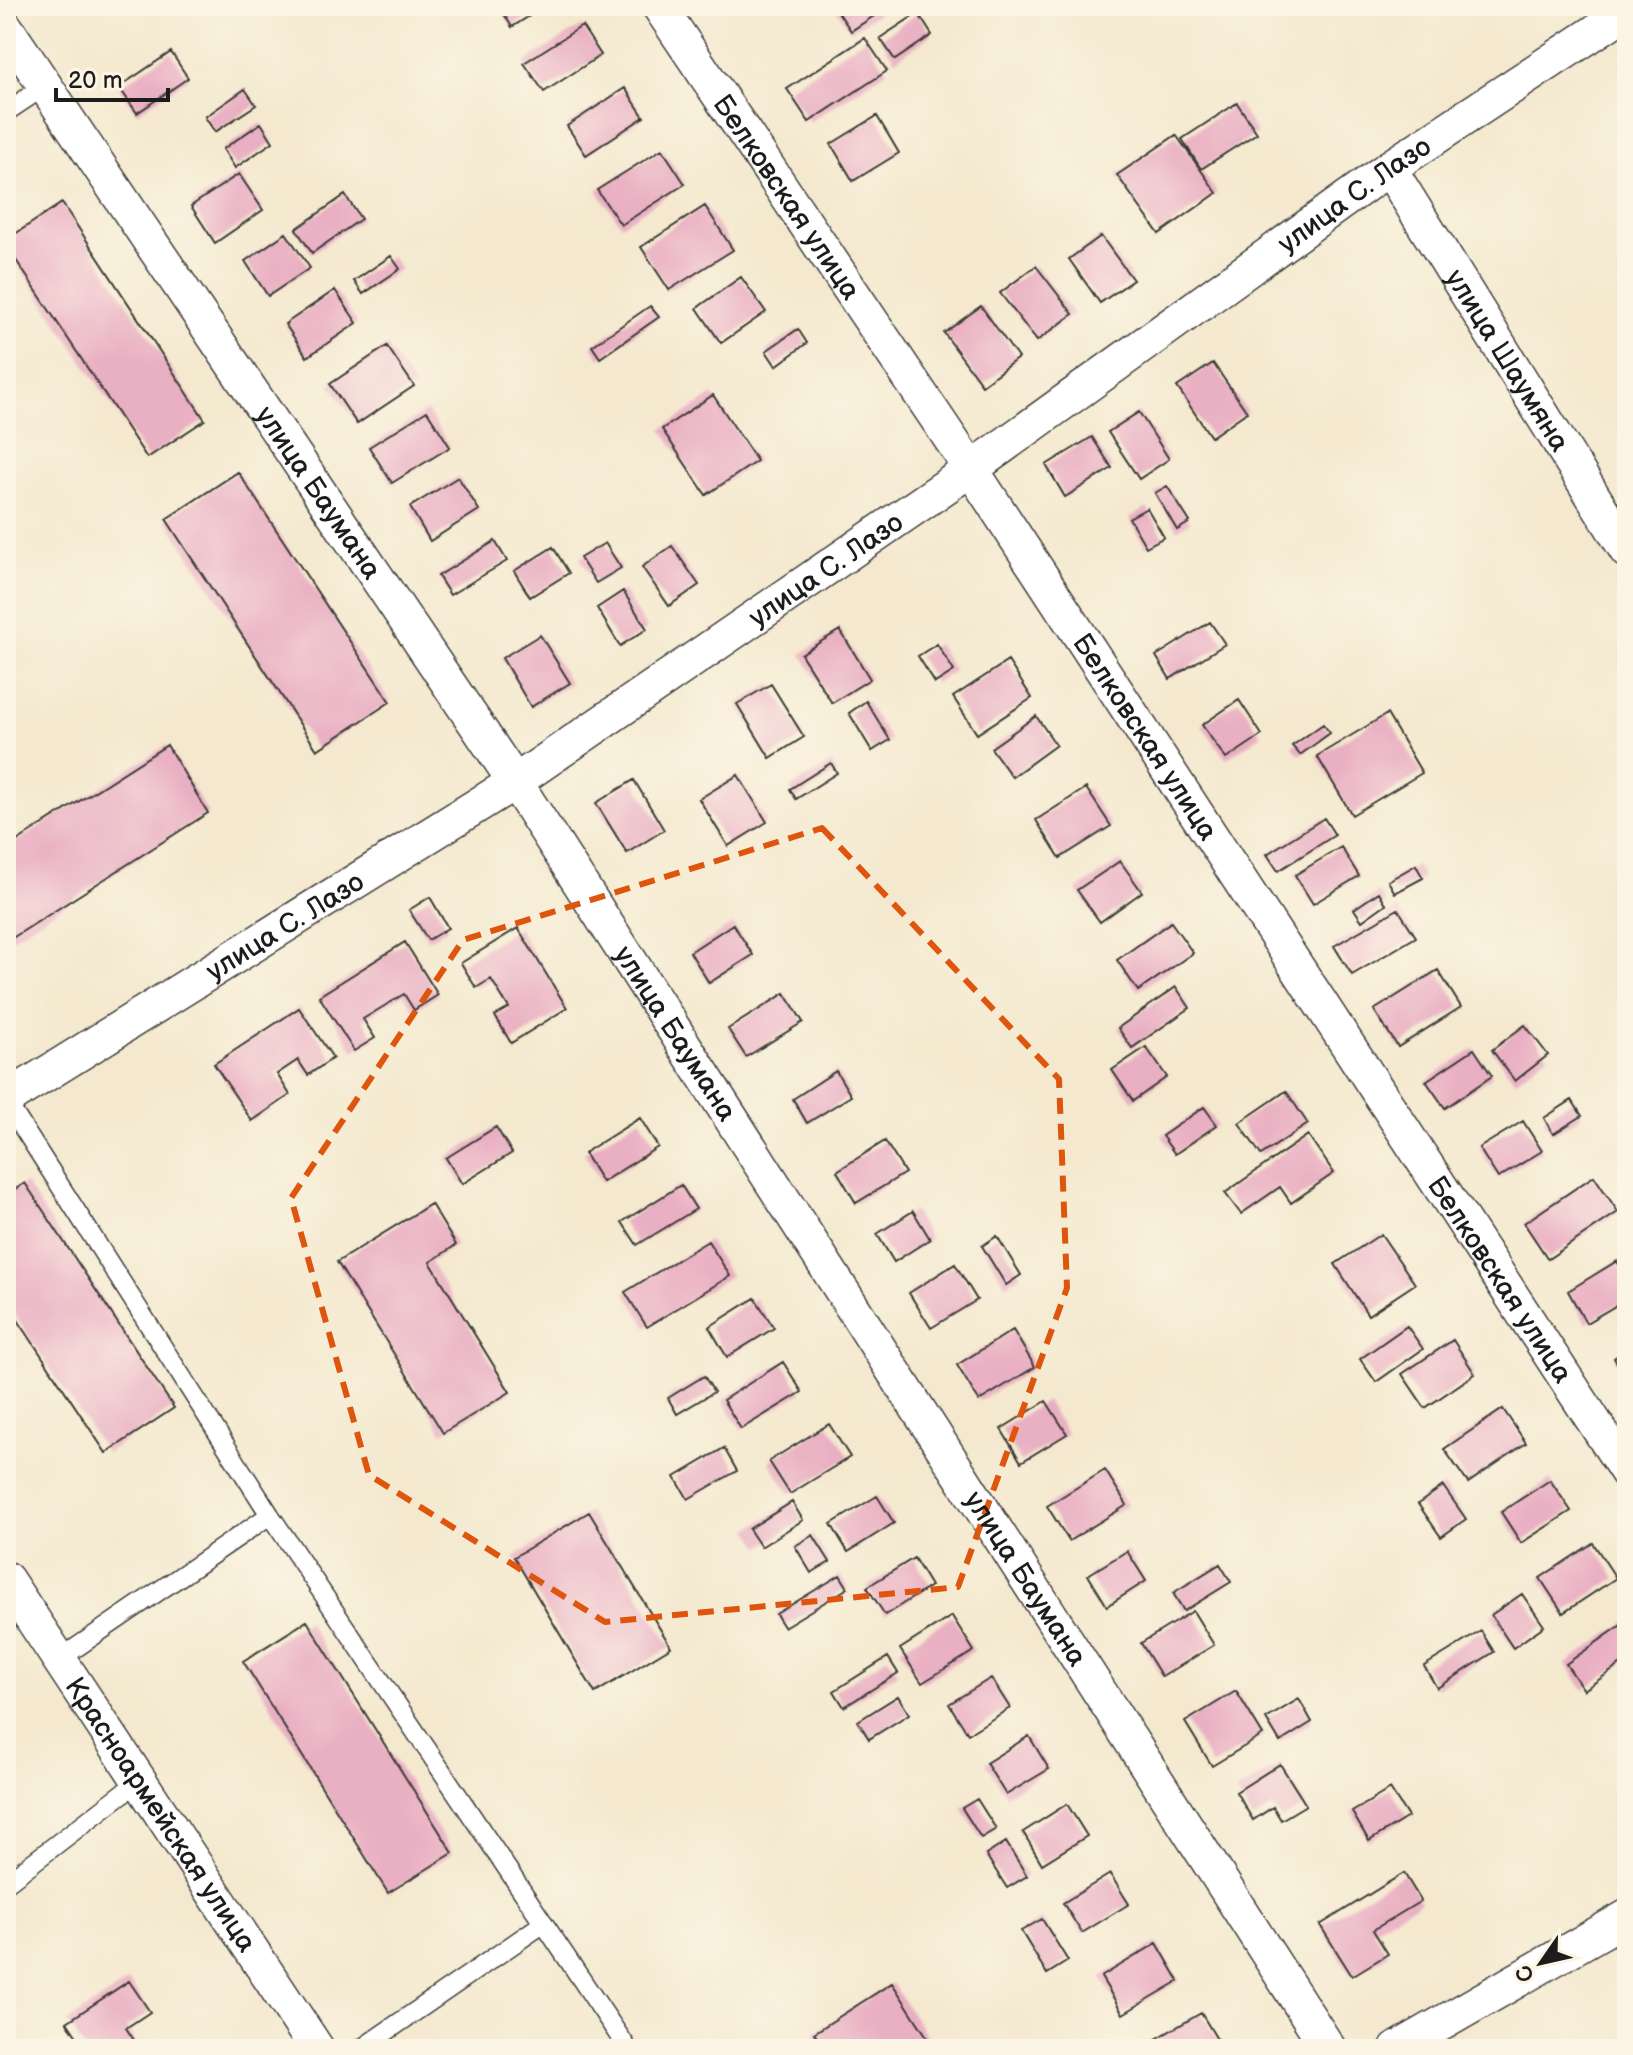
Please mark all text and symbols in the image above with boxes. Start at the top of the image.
scale bar [56,52,168,102]
text: 20 m [68,66,123,95]
street label: Белковская улица [706,89,867,307]
street label: улица С. Лазо [1272,130,1437,261]
street label: улица Шаумяна [1438,264,1576,458]
street label: улица Баумана [248,400,388,586]
street label: улица С. Лазо [743,506,909,635]
street label: Белковская улица [1065,628,1224,847]
street label: улица С. Лазо [200,865,370,988]
street label: улица Баумана [607,940,744,1128]
street label: Белковская улица [1420,1170,1579,1389]
street label: улица Баумана [957,1485,1094,1673]
street label: Красноармейская улица [58,1671,263,1959]
north arrow [1501,1923,1581,2003]
text: С [1510,1959,1541,1987]

